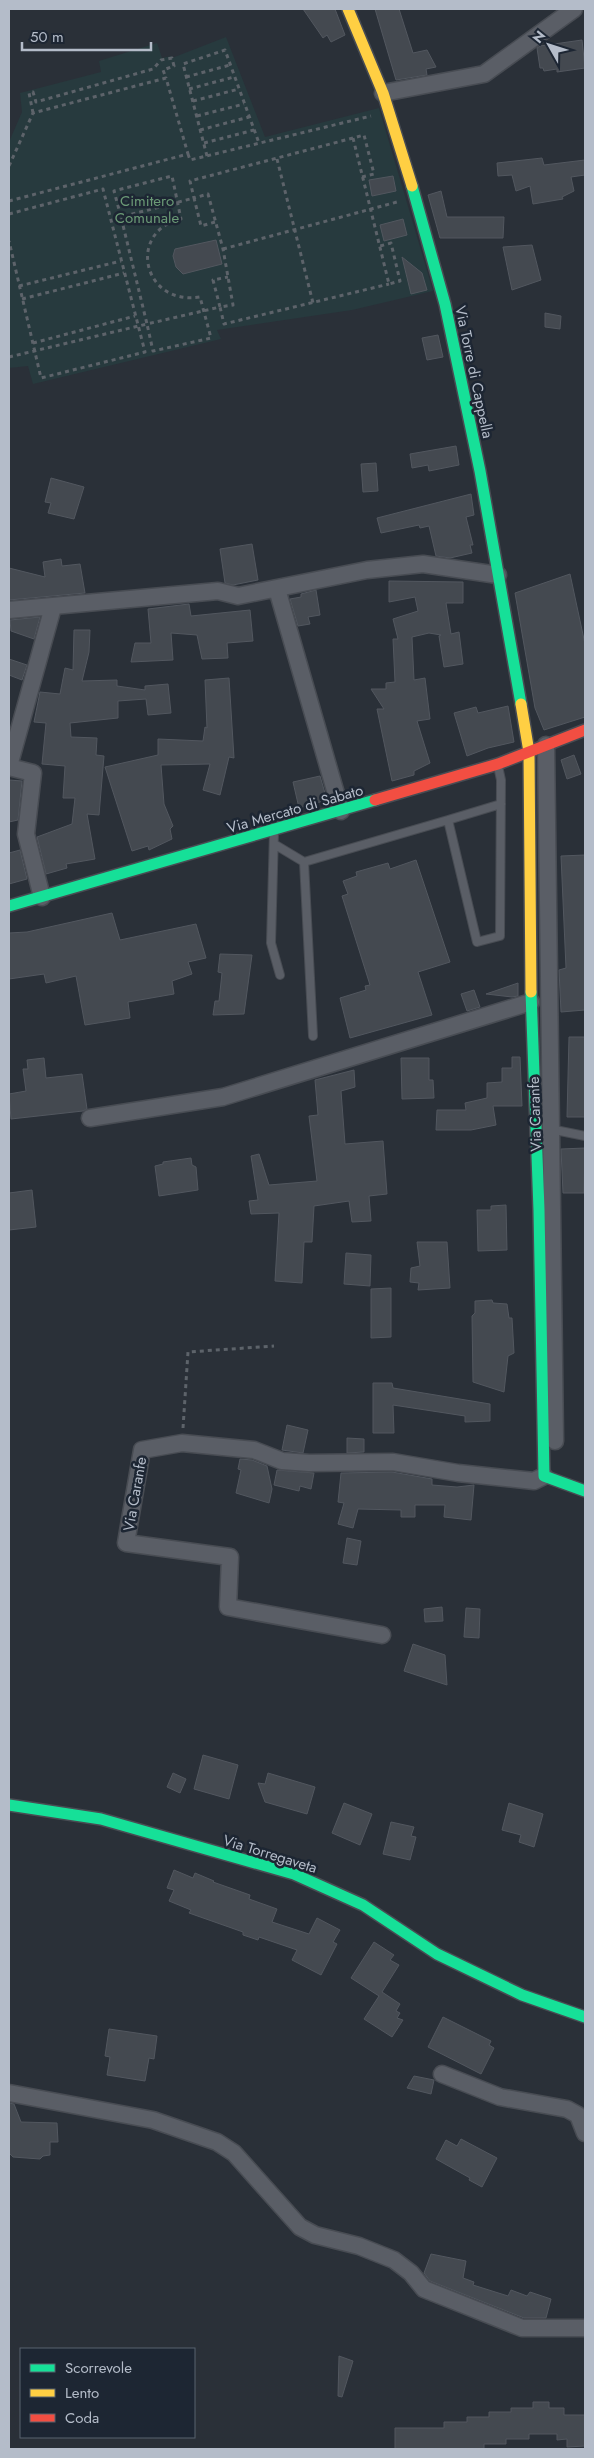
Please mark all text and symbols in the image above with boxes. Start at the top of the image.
scale bar [22,20,151,52]
north arrow [524,20,574,70]
text: 50 m [30,26,64,48]
text: N [528,26,550,47]
park label: Cimitero Comunale [115,190,179,229]
street label: Via Torre di Cappella [449,304,499,440]
street label: Via Mercato di Sabato [224,779,366,839]
street label: Via Caranfe [523,1076,547,1152]
street label: Via Caranfe [118,1455,152,1533]
street label: Via Torregaveta [220,1829,320,1879]
legend [20,2348,195,2438]
text: Scorrevole [65,2357,132,2379]
text: Lento [65,2382,99,2404]
text: Coda [65,2407,99,2429]

